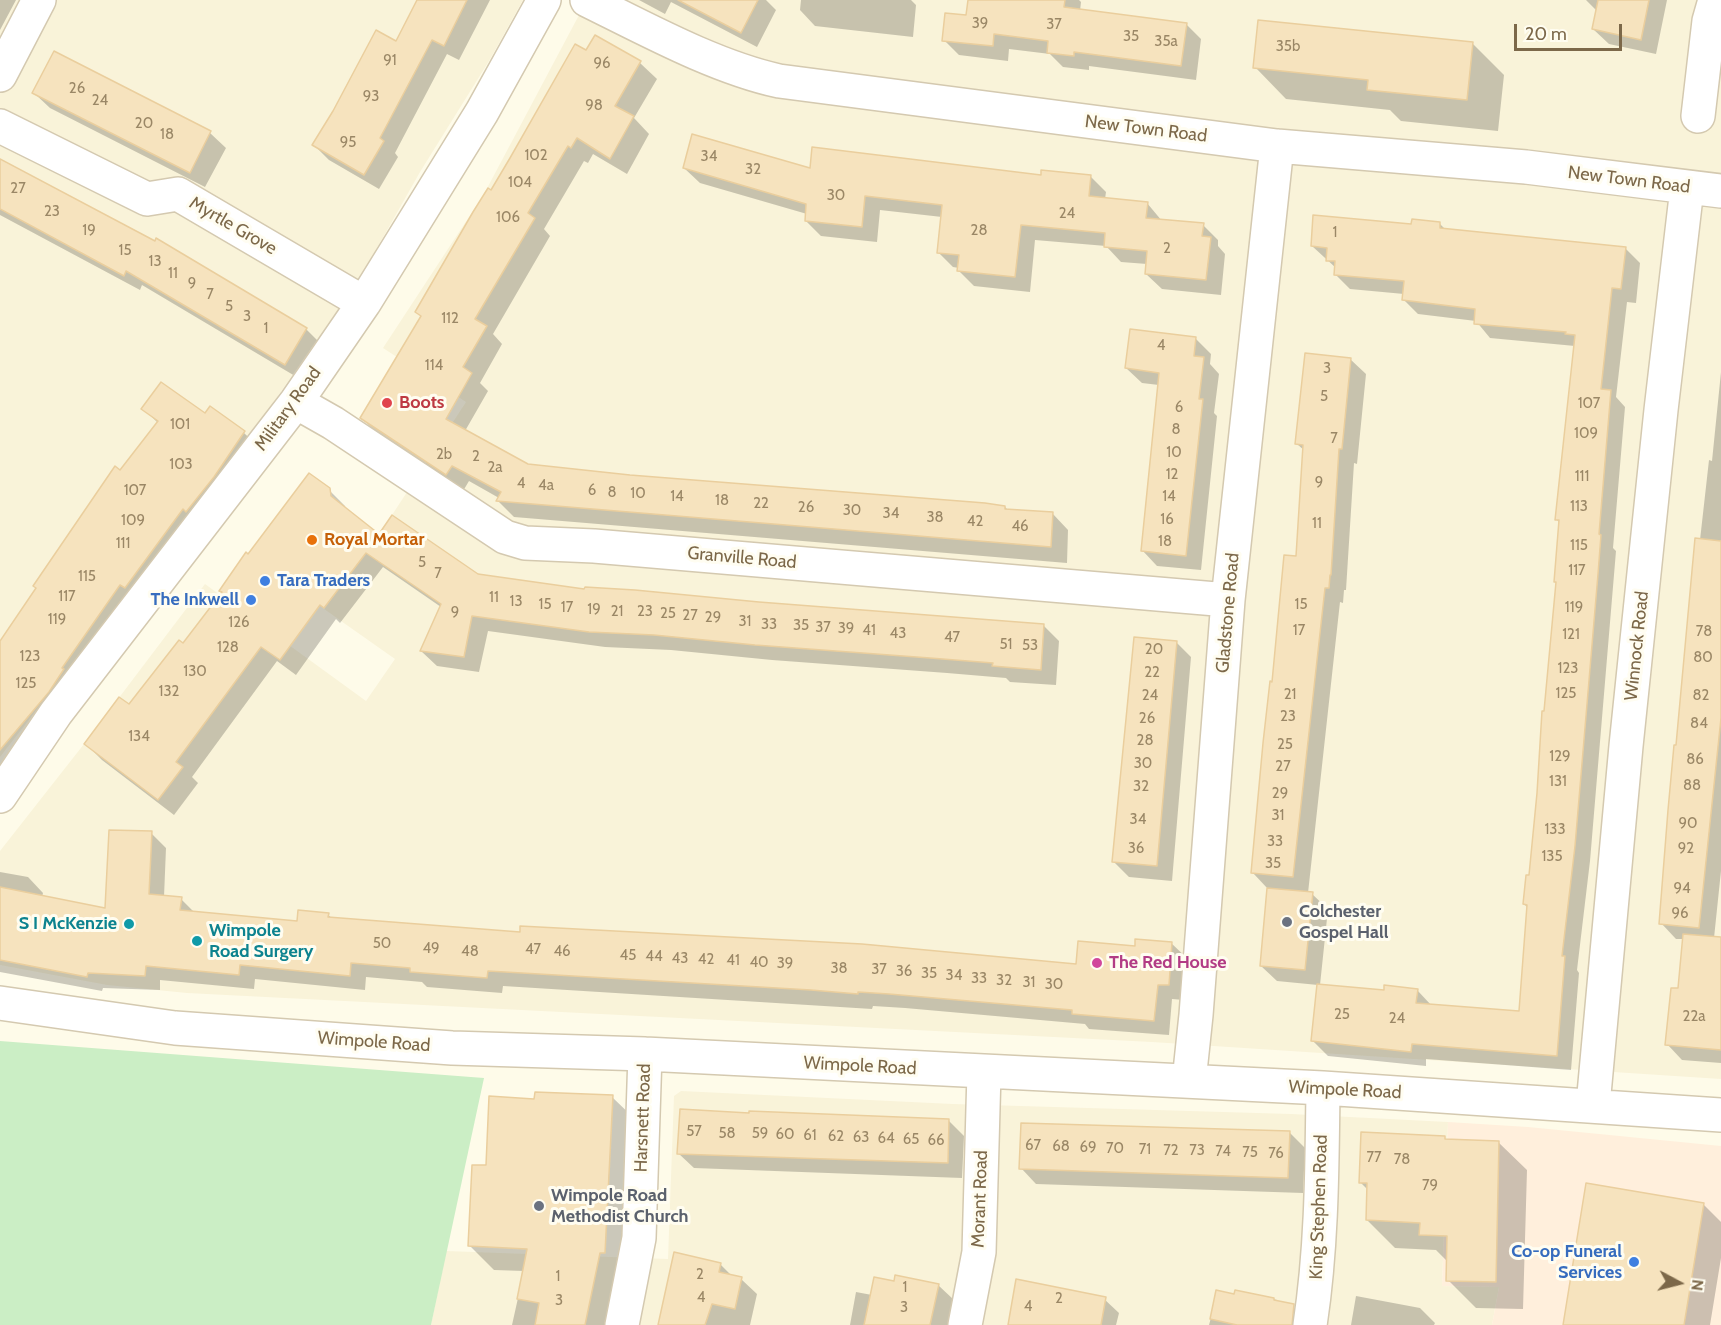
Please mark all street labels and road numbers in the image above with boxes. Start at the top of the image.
street label: New Town Road [1084,111,1208,147]
street label: New Town Road [1567,162,1691,198]
street label: Myrtle Grove [185,192,281,260]
street label: Military Road [250,363,326,455]
street label: Granville Road [687,542,797,574]
street label: Gladstone Road [1212,552,1244,674]
street label: Winnock Road [1621,590,1653,702]
street label: Wimpole Road [317,1027,431,1057]
street label: Wimpole Road [803,1052,917,1080]
street label: Harsnett Road [630,1063,656,1173]
street label: Wimpole Road [1288,1076,1402,1104]
street label: King Stephen Road [1306,1134,1332,1280]
street label: Morant Road [968,1150,992,1248]

